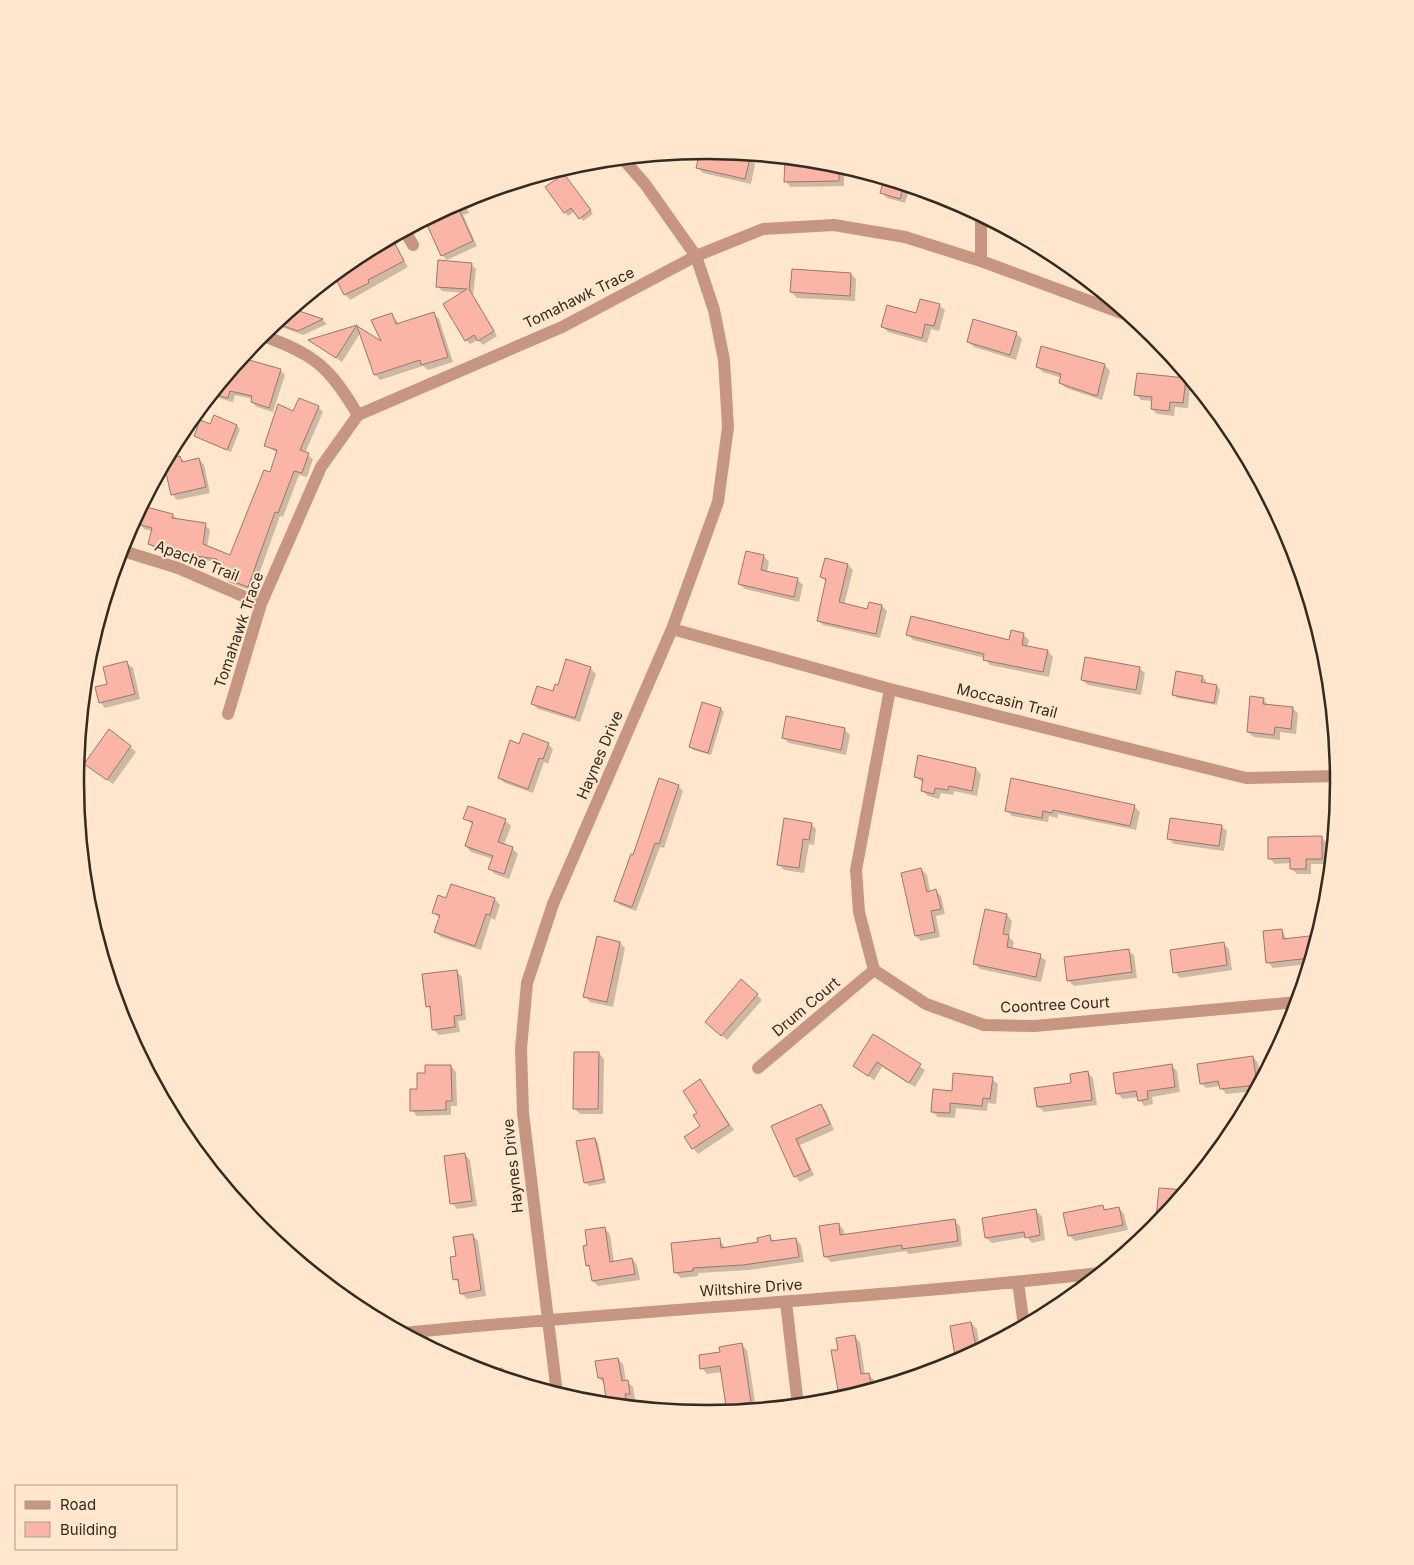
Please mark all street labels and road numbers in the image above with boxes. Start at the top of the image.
street label: Tomahawk Trace [520,262,637,333]
street label: Apache Trail [152,536,242,585]
street label: Tomahawk Trace [210,569,267,690]
street label: Moccasin Trail [955,679,1059,722]
street label: Haynes Drive [572,707,627,802]
street label: Drum Court [768,973,843,1040]
street label: Coontree Court [1000,992,1110,1017]
street label: Haynes Drive [498,1118,527,1214]
street label: Wiltshire Drive [699,1274,803,1301]

